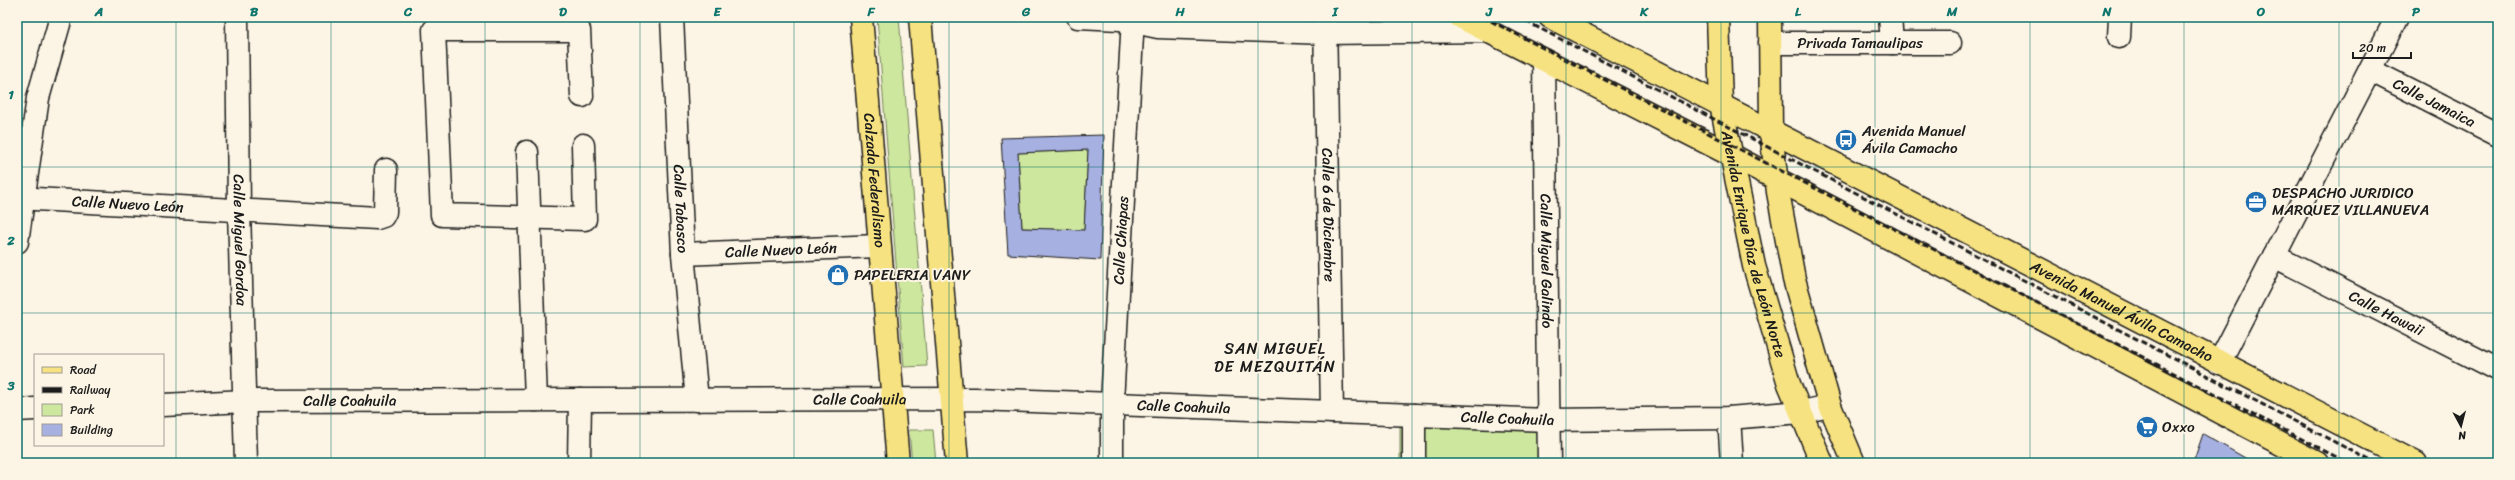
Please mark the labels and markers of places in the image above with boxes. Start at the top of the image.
place label: Avenida Manuel Ávila Camacho [1861,118,1966,161]
bus stop icon: Avenida Manuel Ávila Camacho [1833,127,1859,153]
place label: DESPACHO JURIDICO MARQUEZ VILLANUEVA [2272,180,2429,223]
office icon: DESPACHO JURIDICO MARQUEZ VILLANUEVA [2243,189,2269,215]
shop icon: PAPELERIA VANY [825,262,851,288]
place label: PAPELERIA VANY [854,262,972,288]
supermarket icon: Oxxo [2134,414,2160,440]
place label: Oxxo [2162,414,2195,440]

